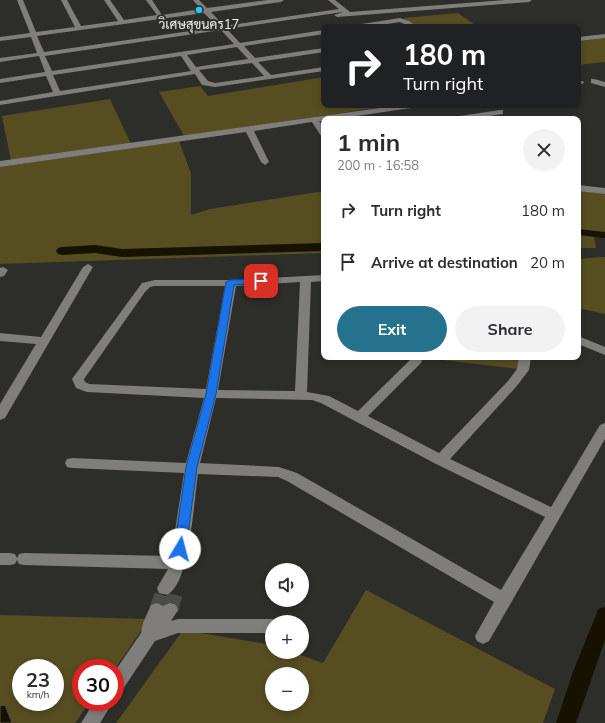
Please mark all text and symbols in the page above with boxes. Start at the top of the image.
marker: วิเศษสุขนคร17 [194,5,204,15]
place label: วิเศษสุขนคร17 [158,16,239,34]
text: 180 m [403,37,486,72]
icon: right [337,40,389,92]
text: Turn right [403,72,483,95]
text: 1 min [337,127,400,157]
button: close [523,129,565,171]
text: 200 m · 16:58 [337,157,419,173]
icon: right [337,199,359,221]
text: Turn right [371,201,441,220]
text: 180 m [521,201,565,220]
icon: arrive [337,251,359,273]
text: Arrive at destination [371,253,518,272]
text: 20 m [530,253,565,272]
pin [244,264,278,298]
icon: arrive [250,270,272,292]
button: Exit [337,306,447,352]
button: Share [455,306,565,352]
position arrow [159,528,201,570]
map controls [265,563,309,711]
button: sound [265,563,309,607]
button: + [265,615,309,659]
speed limit sign: 30 [72,659,124,711]
text: 23 [26,667,50,692]
button: − [265,667,309,711]
text: km/h [27,688,49,701]

